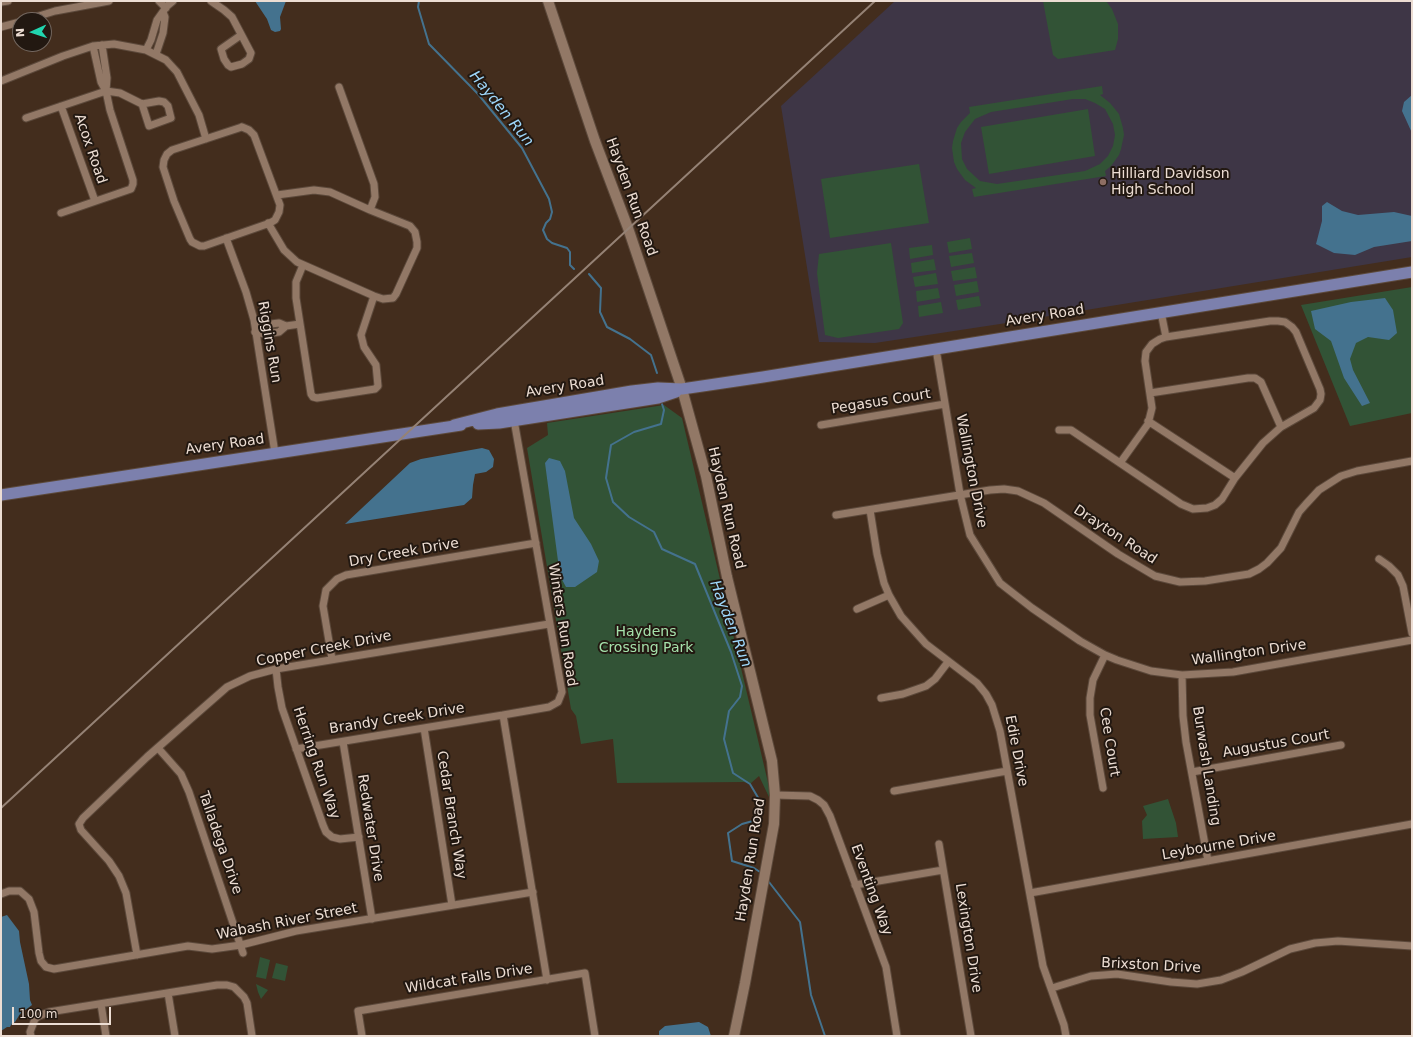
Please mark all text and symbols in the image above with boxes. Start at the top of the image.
north arrow [12,12,52,52]
text: N [14,28,27,38]
water label: Hayden Run [465,68,537,150]
street label: Acox Road [70,112,110,186]
street label: Hayden Run Road [602,136,660,258]
place label: Hilliard Davidson High School [1111,166,1230,198]
marker: Hilliard Davidson High School [1098,177,1108,187]
street label: Riggins Run [254,300,284,384]
street label: Avery Road [1005,302,1085,330]
street label: Avery Road [525,373,605,401]
street label: Pegasus Court [830,386,932,418]
street label: Wallington Drive [952,413,990,529]
street label: Avery Road [185,431,265,459]
street label: Hayden Run Road [704,445,748,571]
street label: Drayton Road [1070,502,1160,568]
street label: Dry Creek Drive [348,535,460,571]
street label: Winters Run Road [544,562,580,688]
water label: Hayden Run [705,578,755,670]
park label: Haydens Crossing Park [599,624,693,656]
street label: Copper Creek Drive [255,628,393,670]
street label: Wallington Drive [1191,637,1307,669]
street label: Brandy Creek Drive [328,700,466,738]
street label: Herring Run Way [289,705,343,821]
street label: Burwash Landing [1188,705,1224,827]
street label: Cee Court [1095,706,1123,778]
street label: Edie Drive [1001,714,1031,788]
street label: Augustus Court [1221,726,1331,762]
street label: Cedar Branch Way [433,750,469,880]
street label: Redwater Drive [353,773,387,883]
street label: Talladega Drive [194,789,246,897]
street label: Hayden Run Road [733,797,769,923]
street label: Leybourne Drive [1161,828,1277,864]
street label: Eventing Way [847,842,895,938]
street label: Lexington Drive [951,882,985,994]
street label: Wabash River Street [215,900,359,944]
street label: Brixston Drive [1101,955,1201,977]
street label: Wildcat Falls Drive [404,961,534,997]
scale bar [14,999,113,1025]
text: 100 m [19,1007,57,1021]

